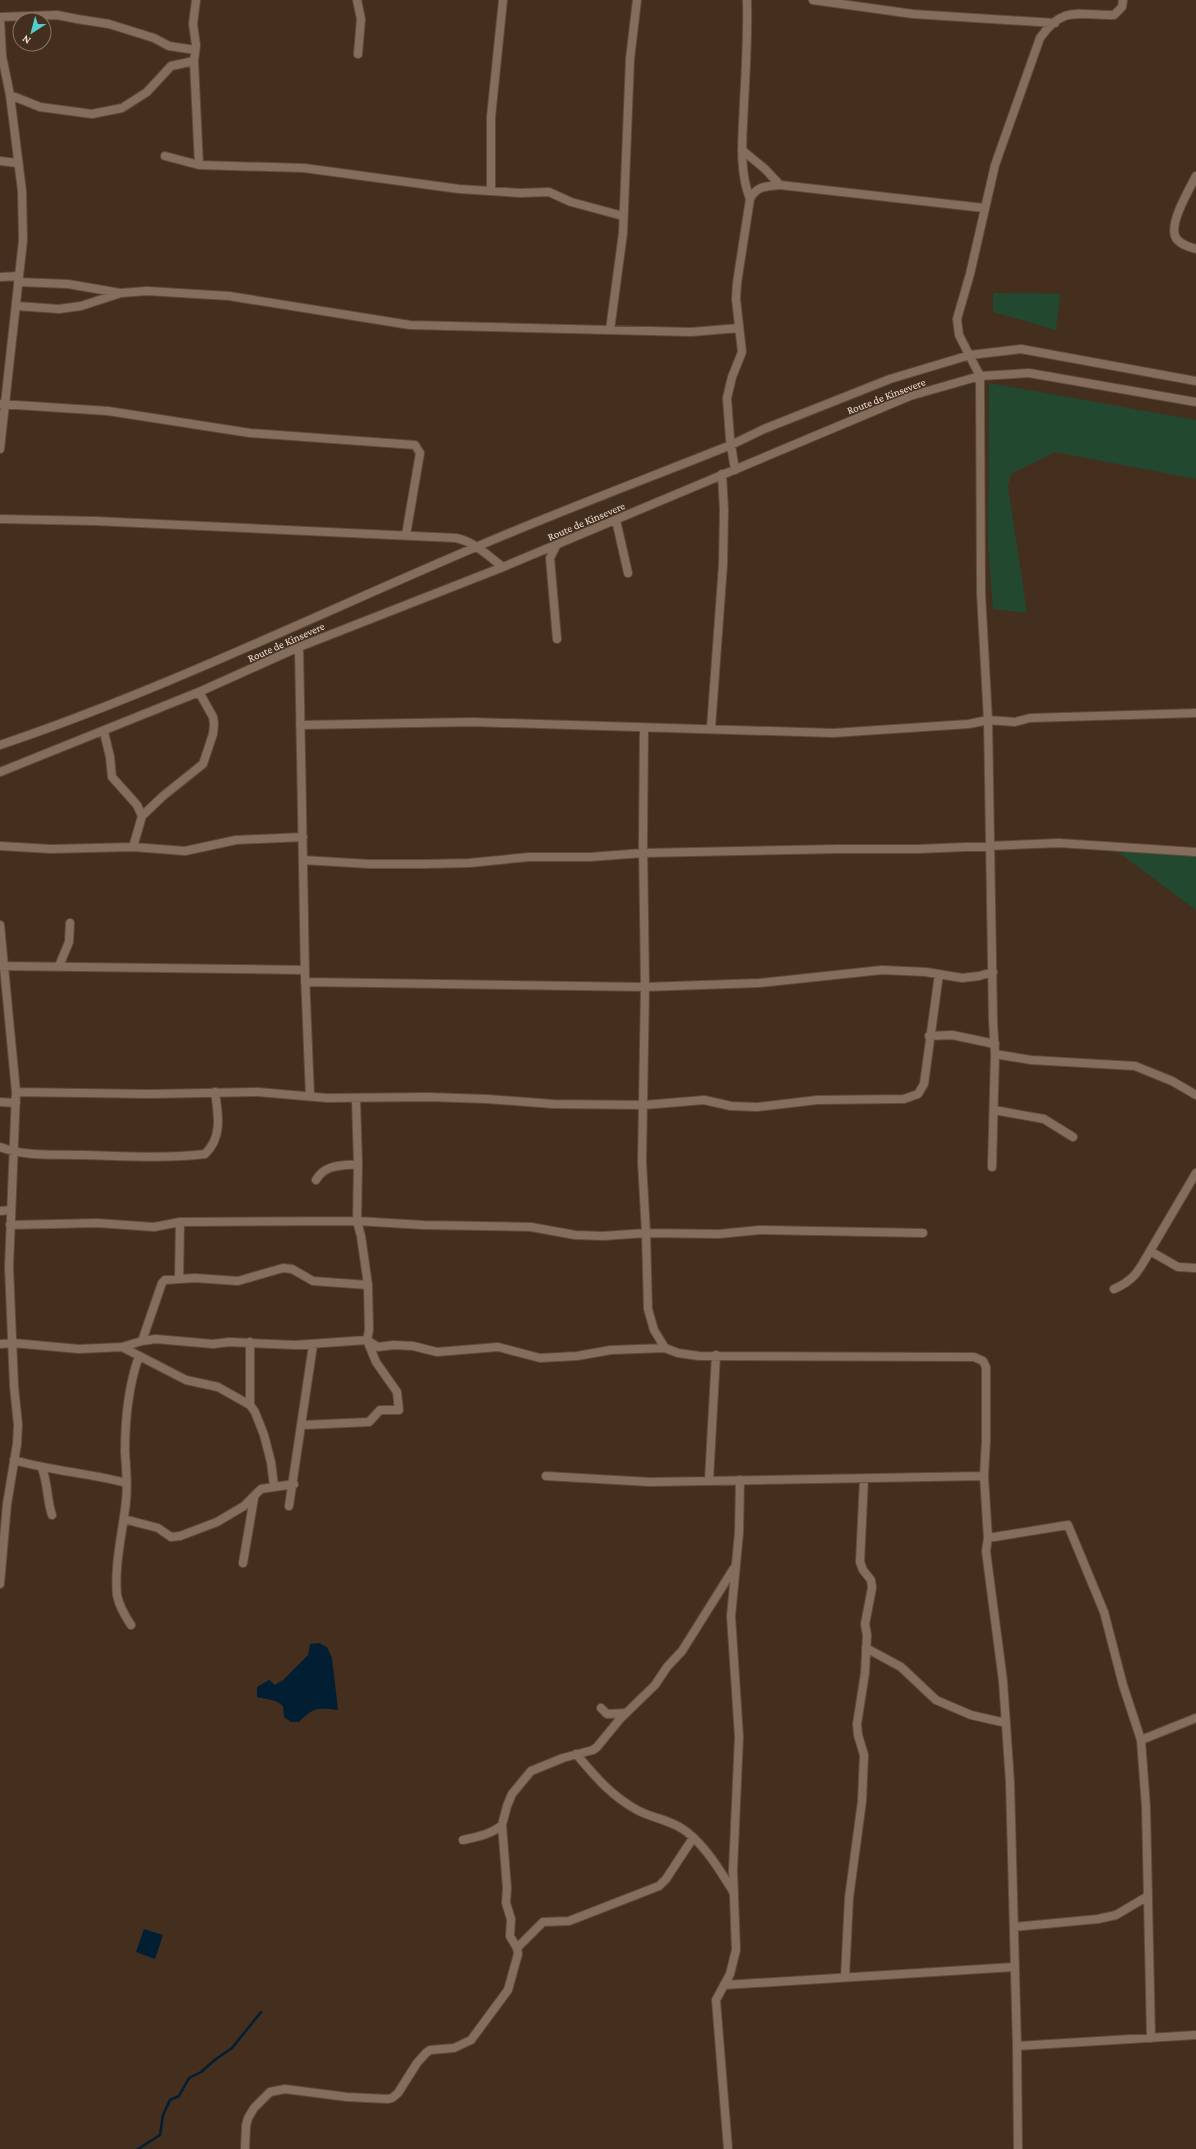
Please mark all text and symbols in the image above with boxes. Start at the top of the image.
north arrow [12,12,52,52]
text: N [19,33,33,47]
street label: Route de Kinsevere [845,375,927,416]
street label: Route de Kinsevere [545,499,627,543]
street label: Route de Kinsevere [246,620,326,664]

